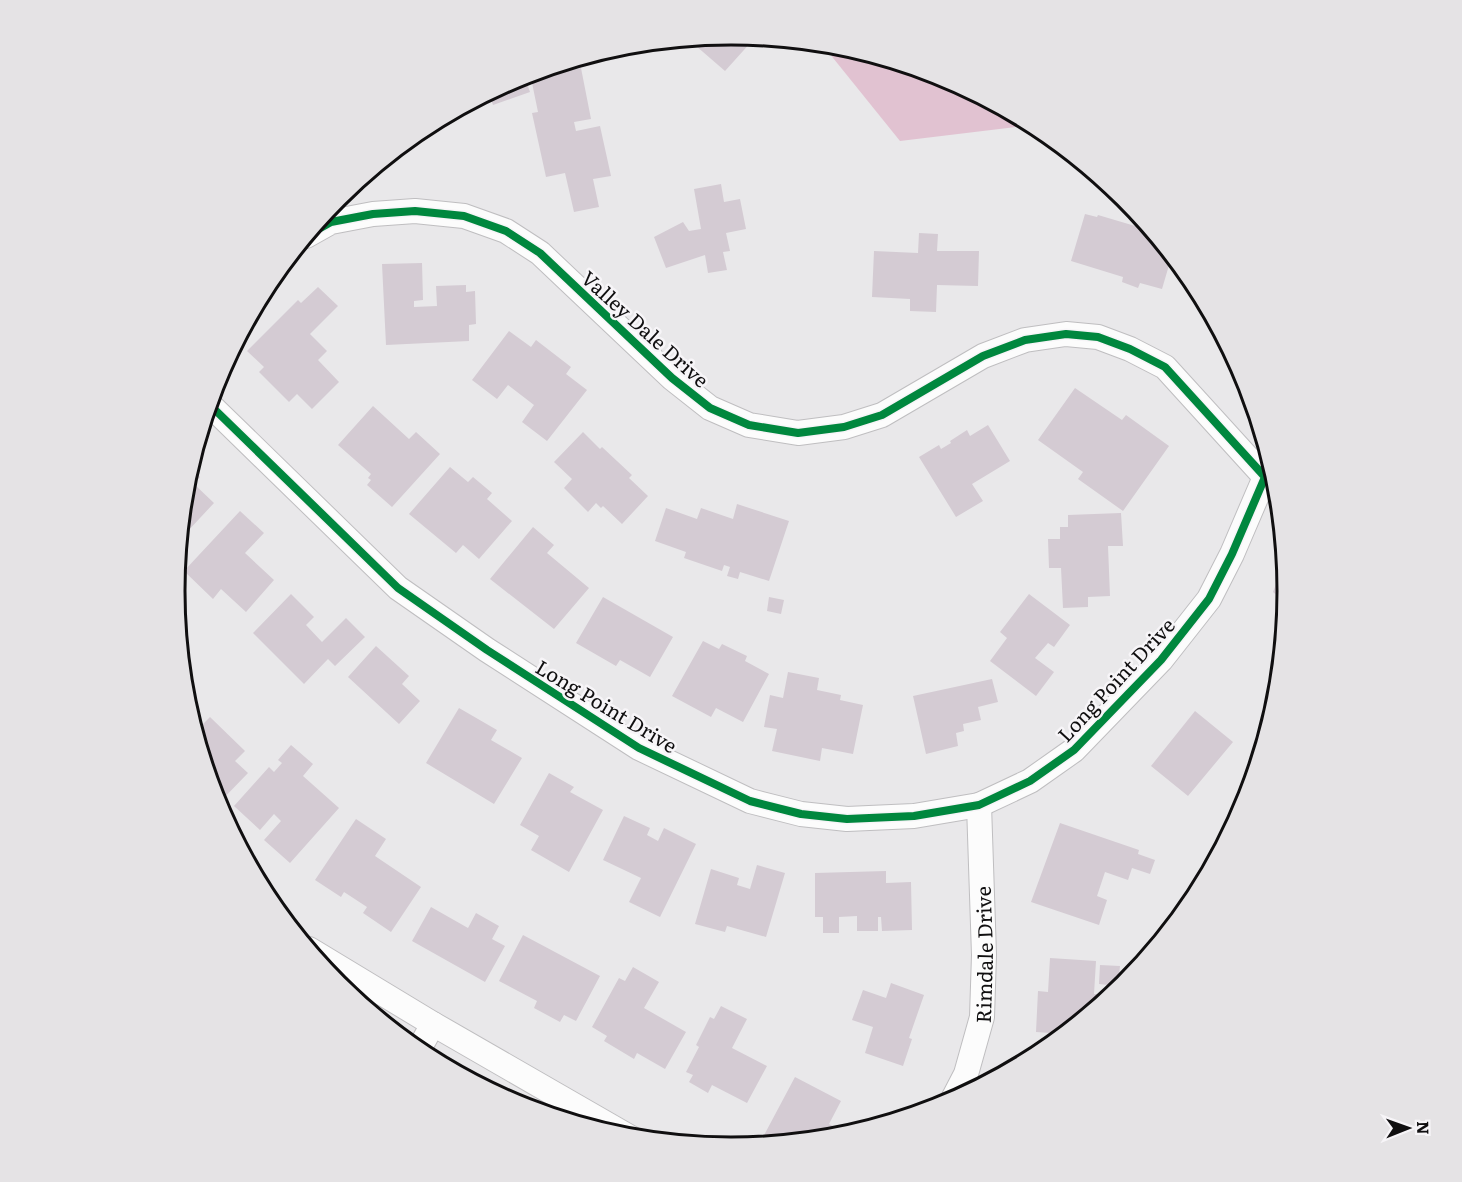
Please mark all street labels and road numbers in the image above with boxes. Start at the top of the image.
street label: Valley Dale Drive [576,262,716,394]
street label: Long Point Drive [1049,610,1181,748]
street label: Long Point Drive [531,651,683,759]
street label: Rimdale Drive [967,886,999,1024]

